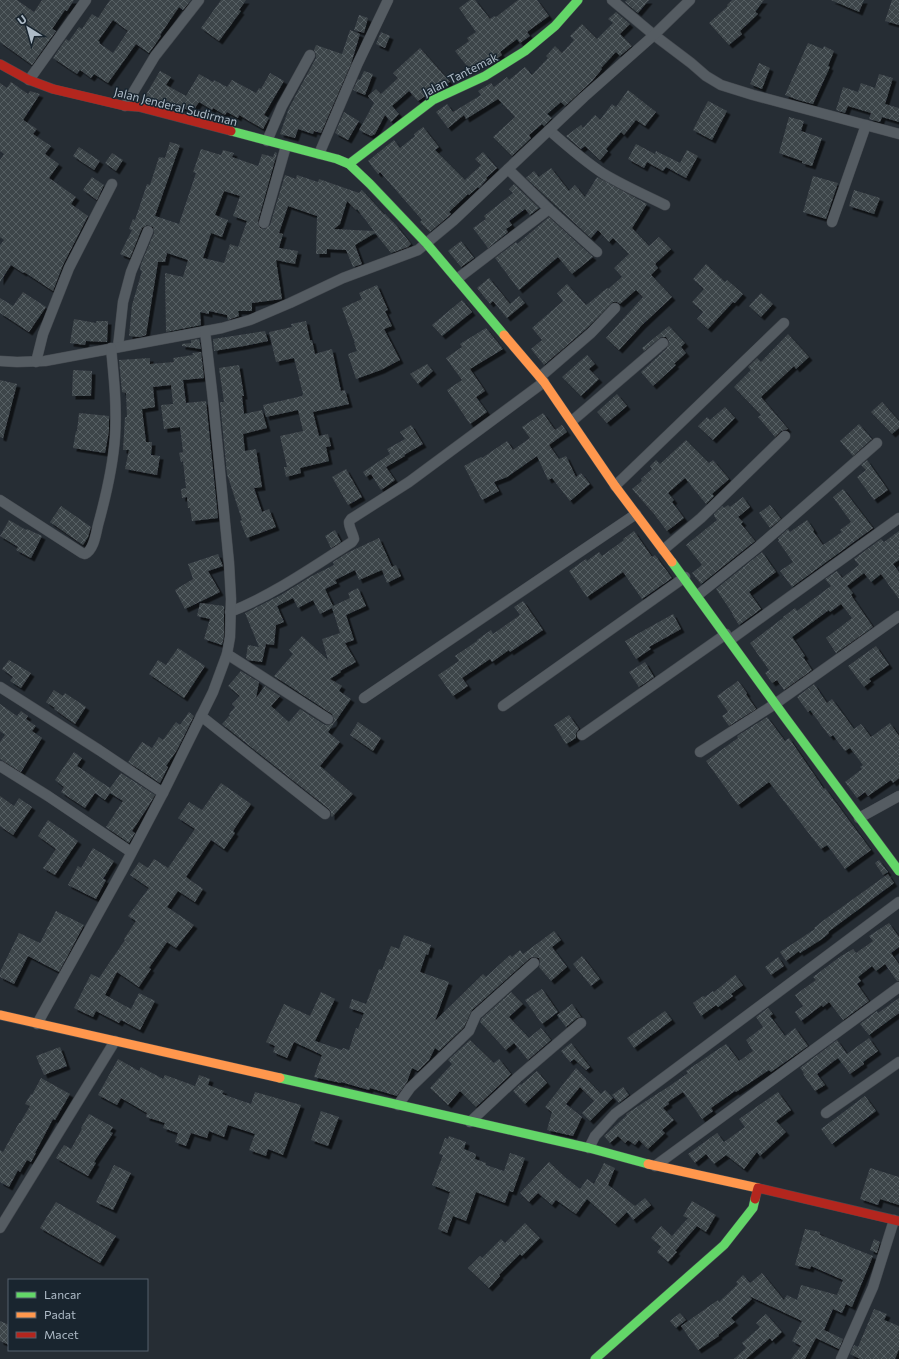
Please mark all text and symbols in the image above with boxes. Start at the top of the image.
north arrow [8,8,48,48]
text: U [15,12,29,27]
street label: Jalan Tantemak [420,49,501,100]
street label: Jalan Jenderal Sudirman [113,84,239,129]
legend [8,1279,148,1351]
text: Lancar [44,1287,81,1301]
text: Padat [44,1307,76,1321]
text: Macet [44,1327,79,1341]

